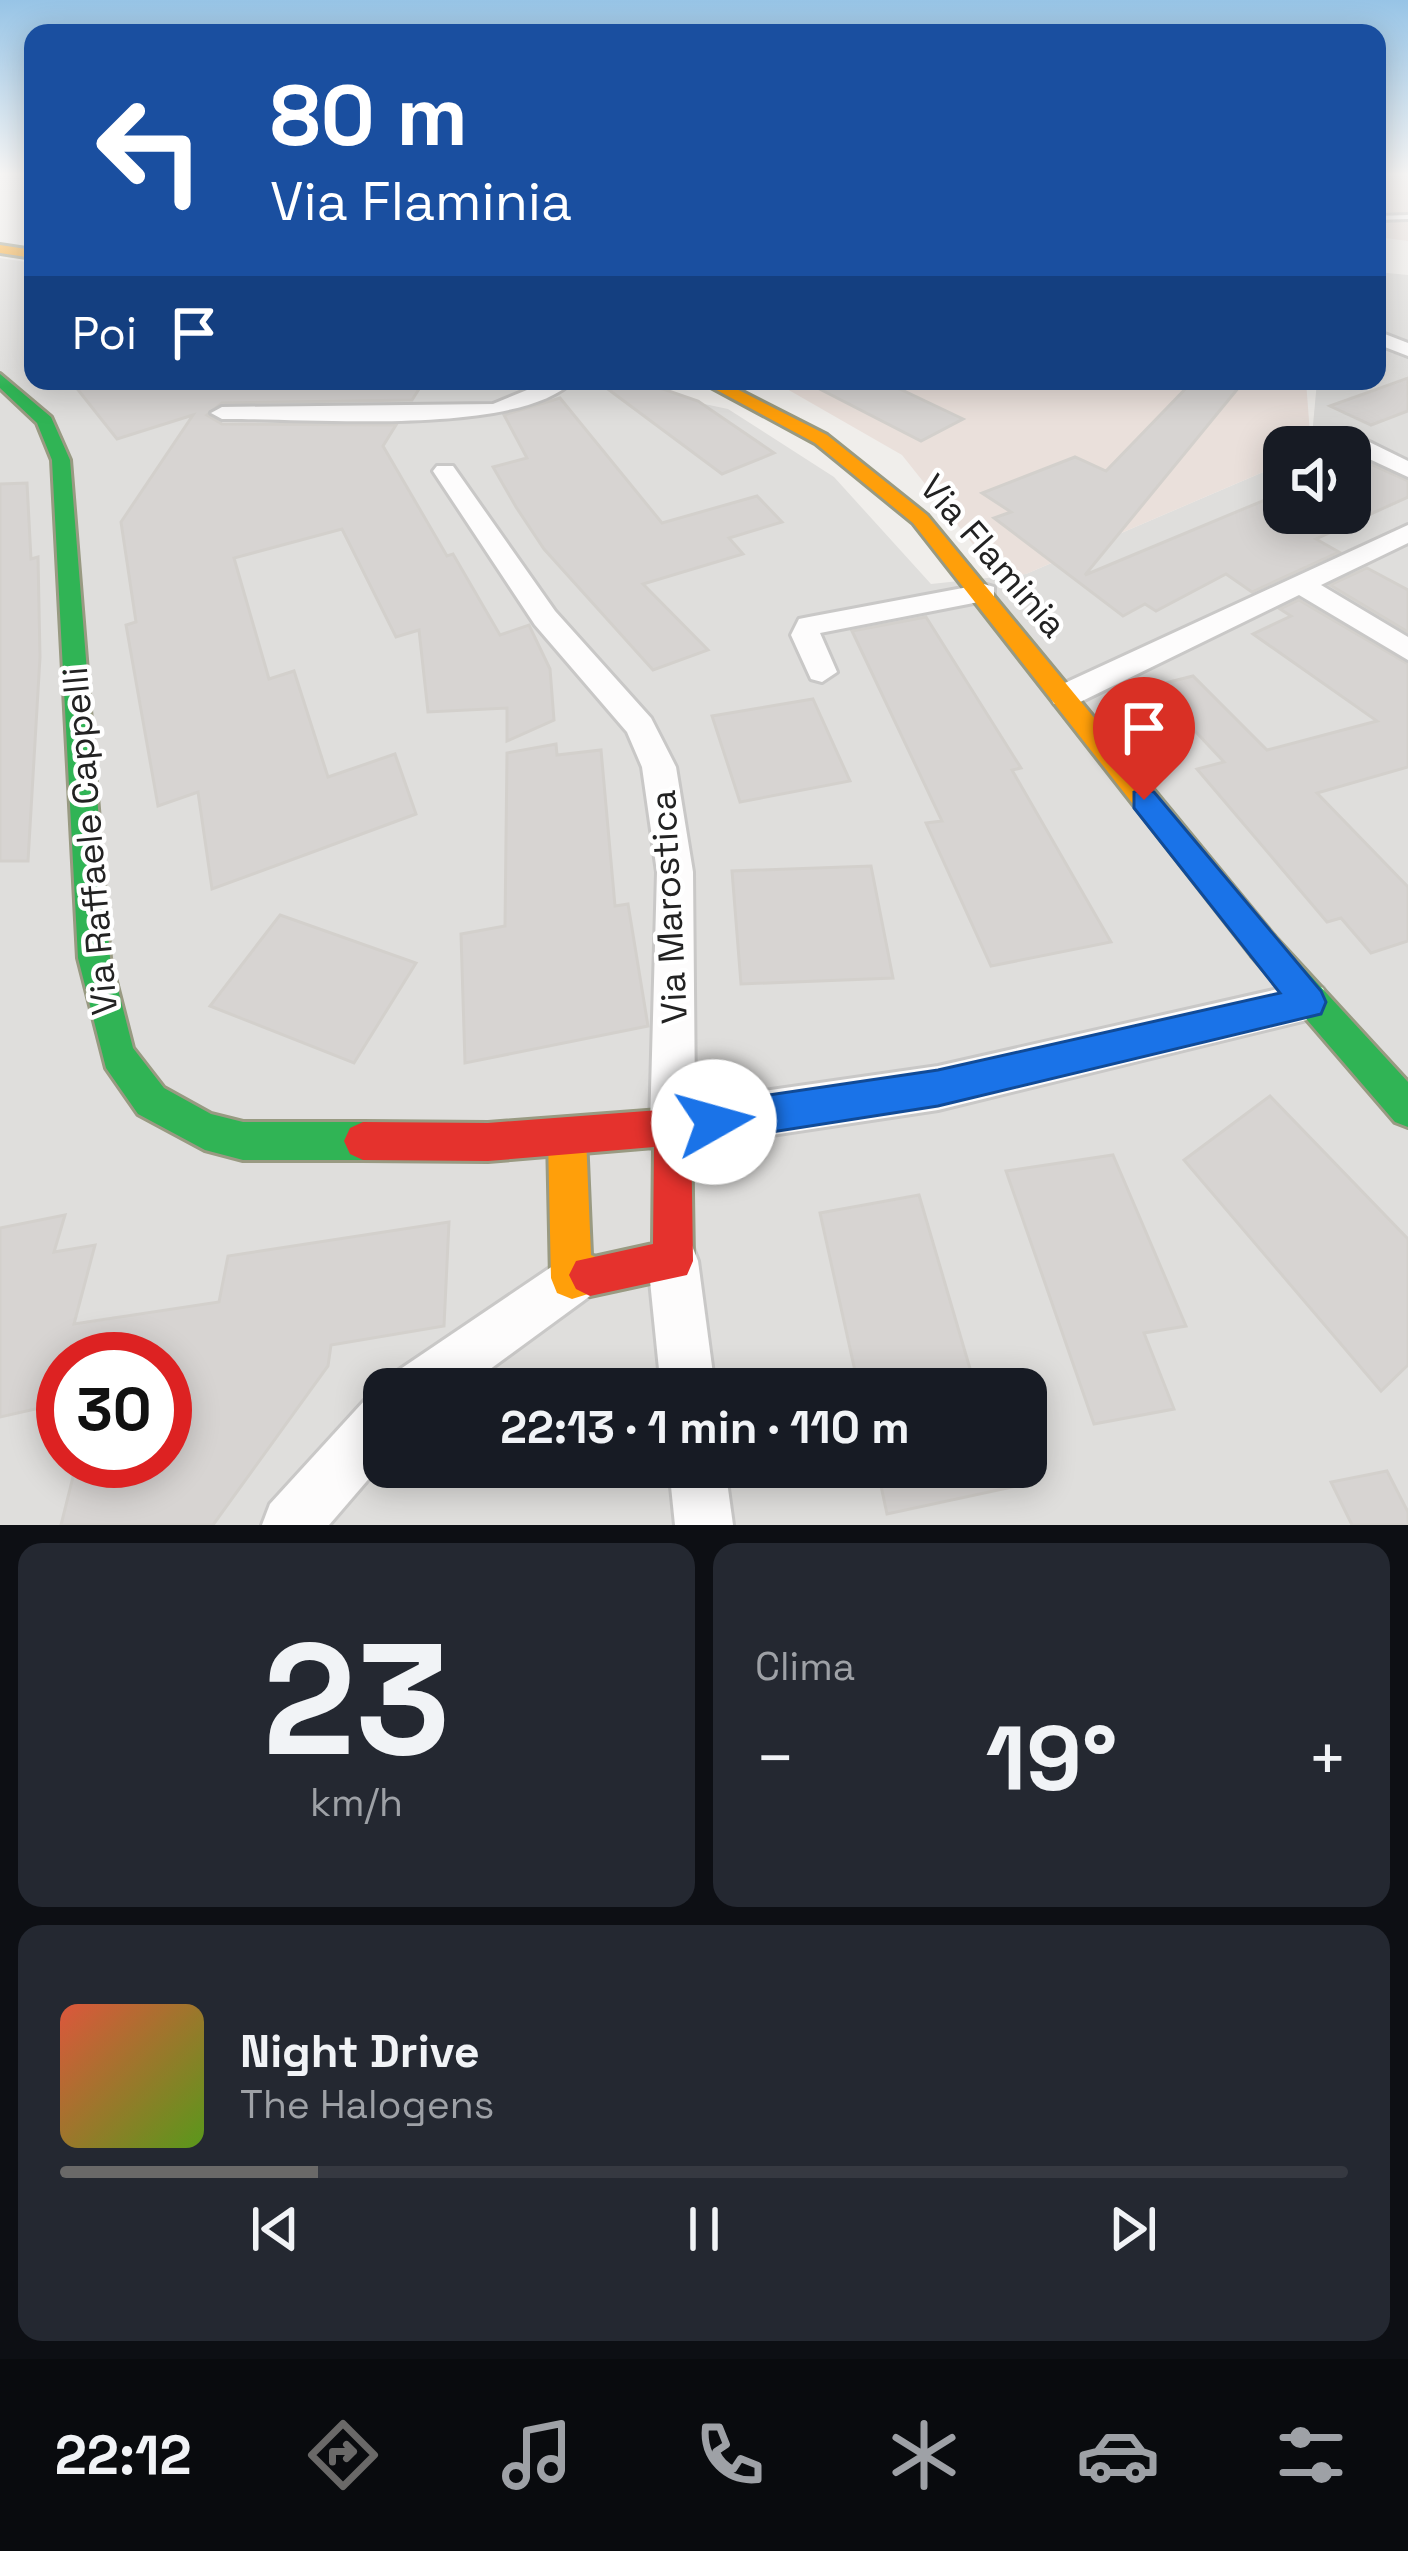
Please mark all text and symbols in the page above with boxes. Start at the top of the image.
text: 80 m [270,62,468,170]
icon: left [72,72,228,228]
text: Via Flaminia [270,167,572,236]
icon: arrive [161,300,227,366]
text: Poi [72,305,137,362]
map controls [1263,426,1371,534]
button: sound [1263,426,1371,534]
street label: Via Flaminia [910,465,1076,647]
street label: Via Raffaele Cappelli [52,665,128,1017]
pin [1093,677,1195,800]
icon: arrive [1111,695,1177,761]
street label: Via Marostica [640,789,698,1025]
position arrow [651,1059,777,1185]
speed limit sign: 30 [36,1332,192,1488]
text: 22:13 · 1 min · 110 m [500,1399,910,1456]
text: 23 [263,1600,450,1800]
text: Clima [755,1642,855,1691]
text: 19° [986,1701,1117,1816]
text: − [755,1716,796,1800]
text: + [1307,1716,1348,1800]
text: km/h [310,1778,403,1827]
text: Night Drive [240,2023,480,2080]
text: The Halogens [240,2080,494,2129]
icon: previous [242,2196,308,2262]
icon: pause [671,2196,737,2262]
icon: next [1100,2196,1166,2262]
icon: directions [301,2413,385,2497]
icon: music [495,2413,579,2497]
icon: phone [688,2413,772,2497]
icon: climate [882,2413,966,2497]
icon: car [1076,2413,1160,2497]
icon: filters [1269,2413,1353,2497]
text: 22:12 [55,2421,192,2490]

